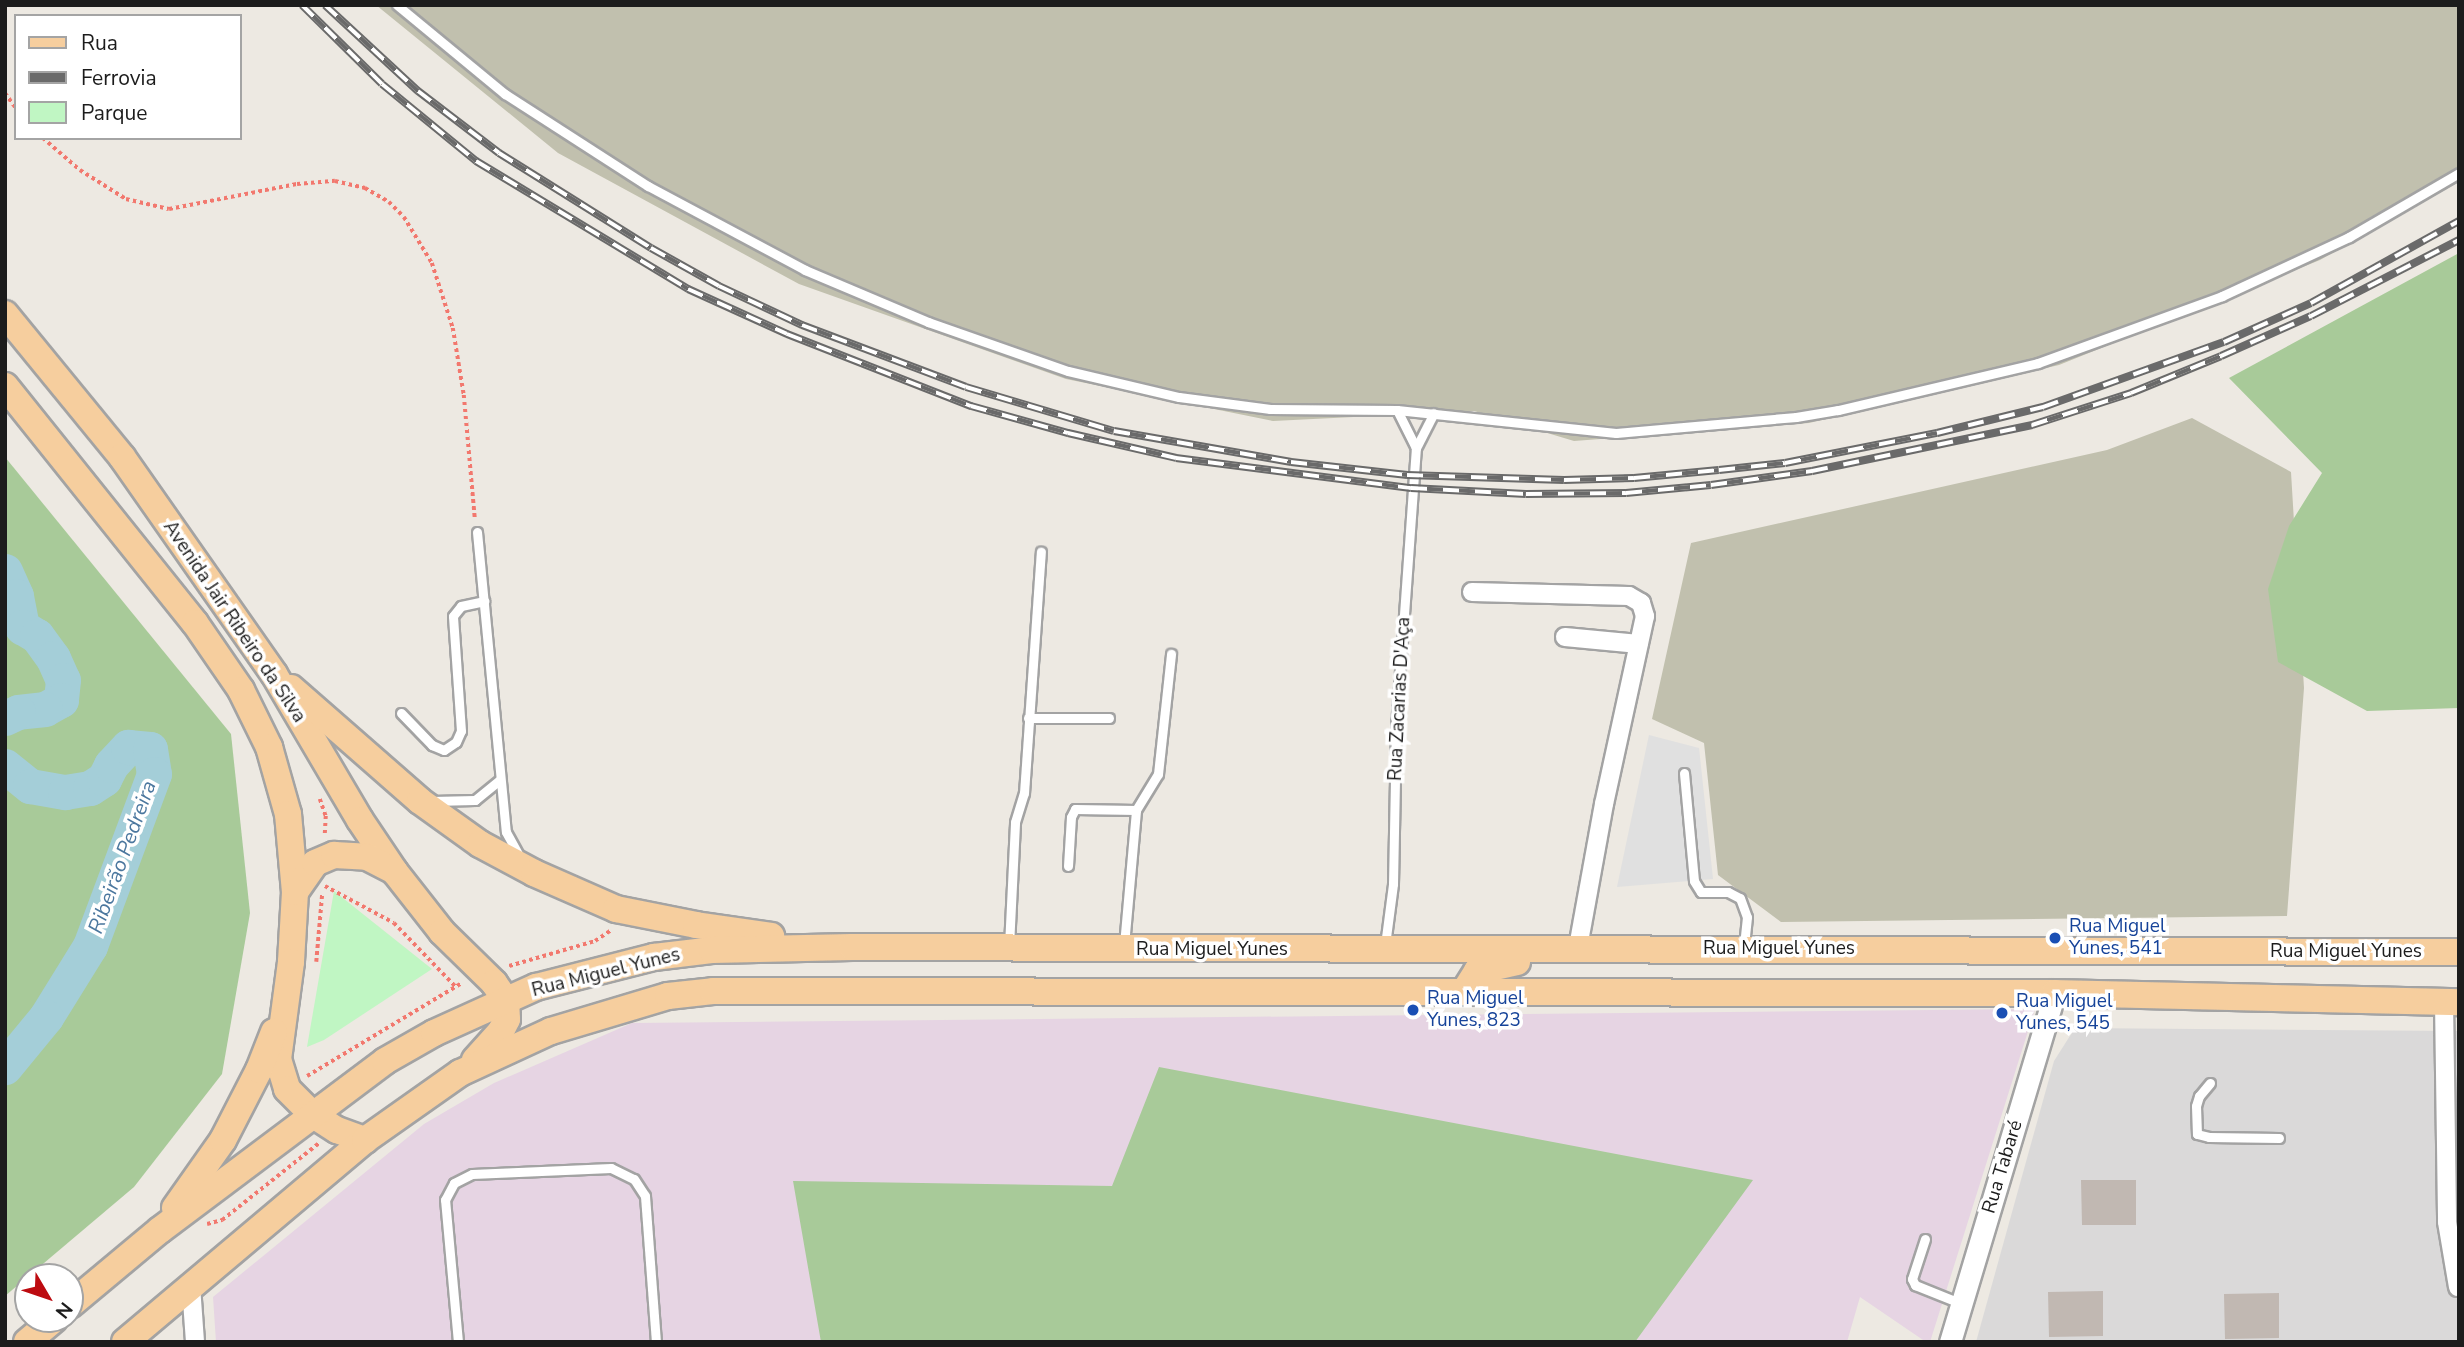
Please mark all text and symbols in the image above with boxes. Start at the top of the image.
legend [14,14,242,140]
text: Rua [81,29,118,57]
text: Ferrovia [81,64,157,92]
text: Parque [81,99,148,127]
street label: Avenida Jair Ribeiro da Silva [158,517,310,727]
street label: Rua Zacarias D'Aça [1384,616,1416,782]
water label: Ribeirão Pedreira [83,777,161,937]
place label: Rua Miguel Yunes, 541 [2069,916,2166,960]
marker: Rua Miguel Yunes, 541 [2047,930,2063,946]
street label: Rua Miguel Yunes [1703,938,1855,960]
street label: Rua Miguel Yunes [1136,939,1288,961]
street label: Rua Miguel Yunes [2270,941,2422,963]
street label: Rua Miguel Yunes [529,944,683,1002]
place label: Rua Miguel Yunes, 823 [1427,988,1524,1032]
place label: Rua Miguel Yunes, 545 [2016,991,2113,1035]
marker: Rua Miguel Yunes, 823 [1405,1002,1421,1018]
marker: Rua Miguel Yunes, 545 [1994,1005,2010,1021]
street label: Rua Tabaré [1978,1118,2028,1216]
north arrow [14,1263,84,1333]
text: N [49,1296,78,1324]

